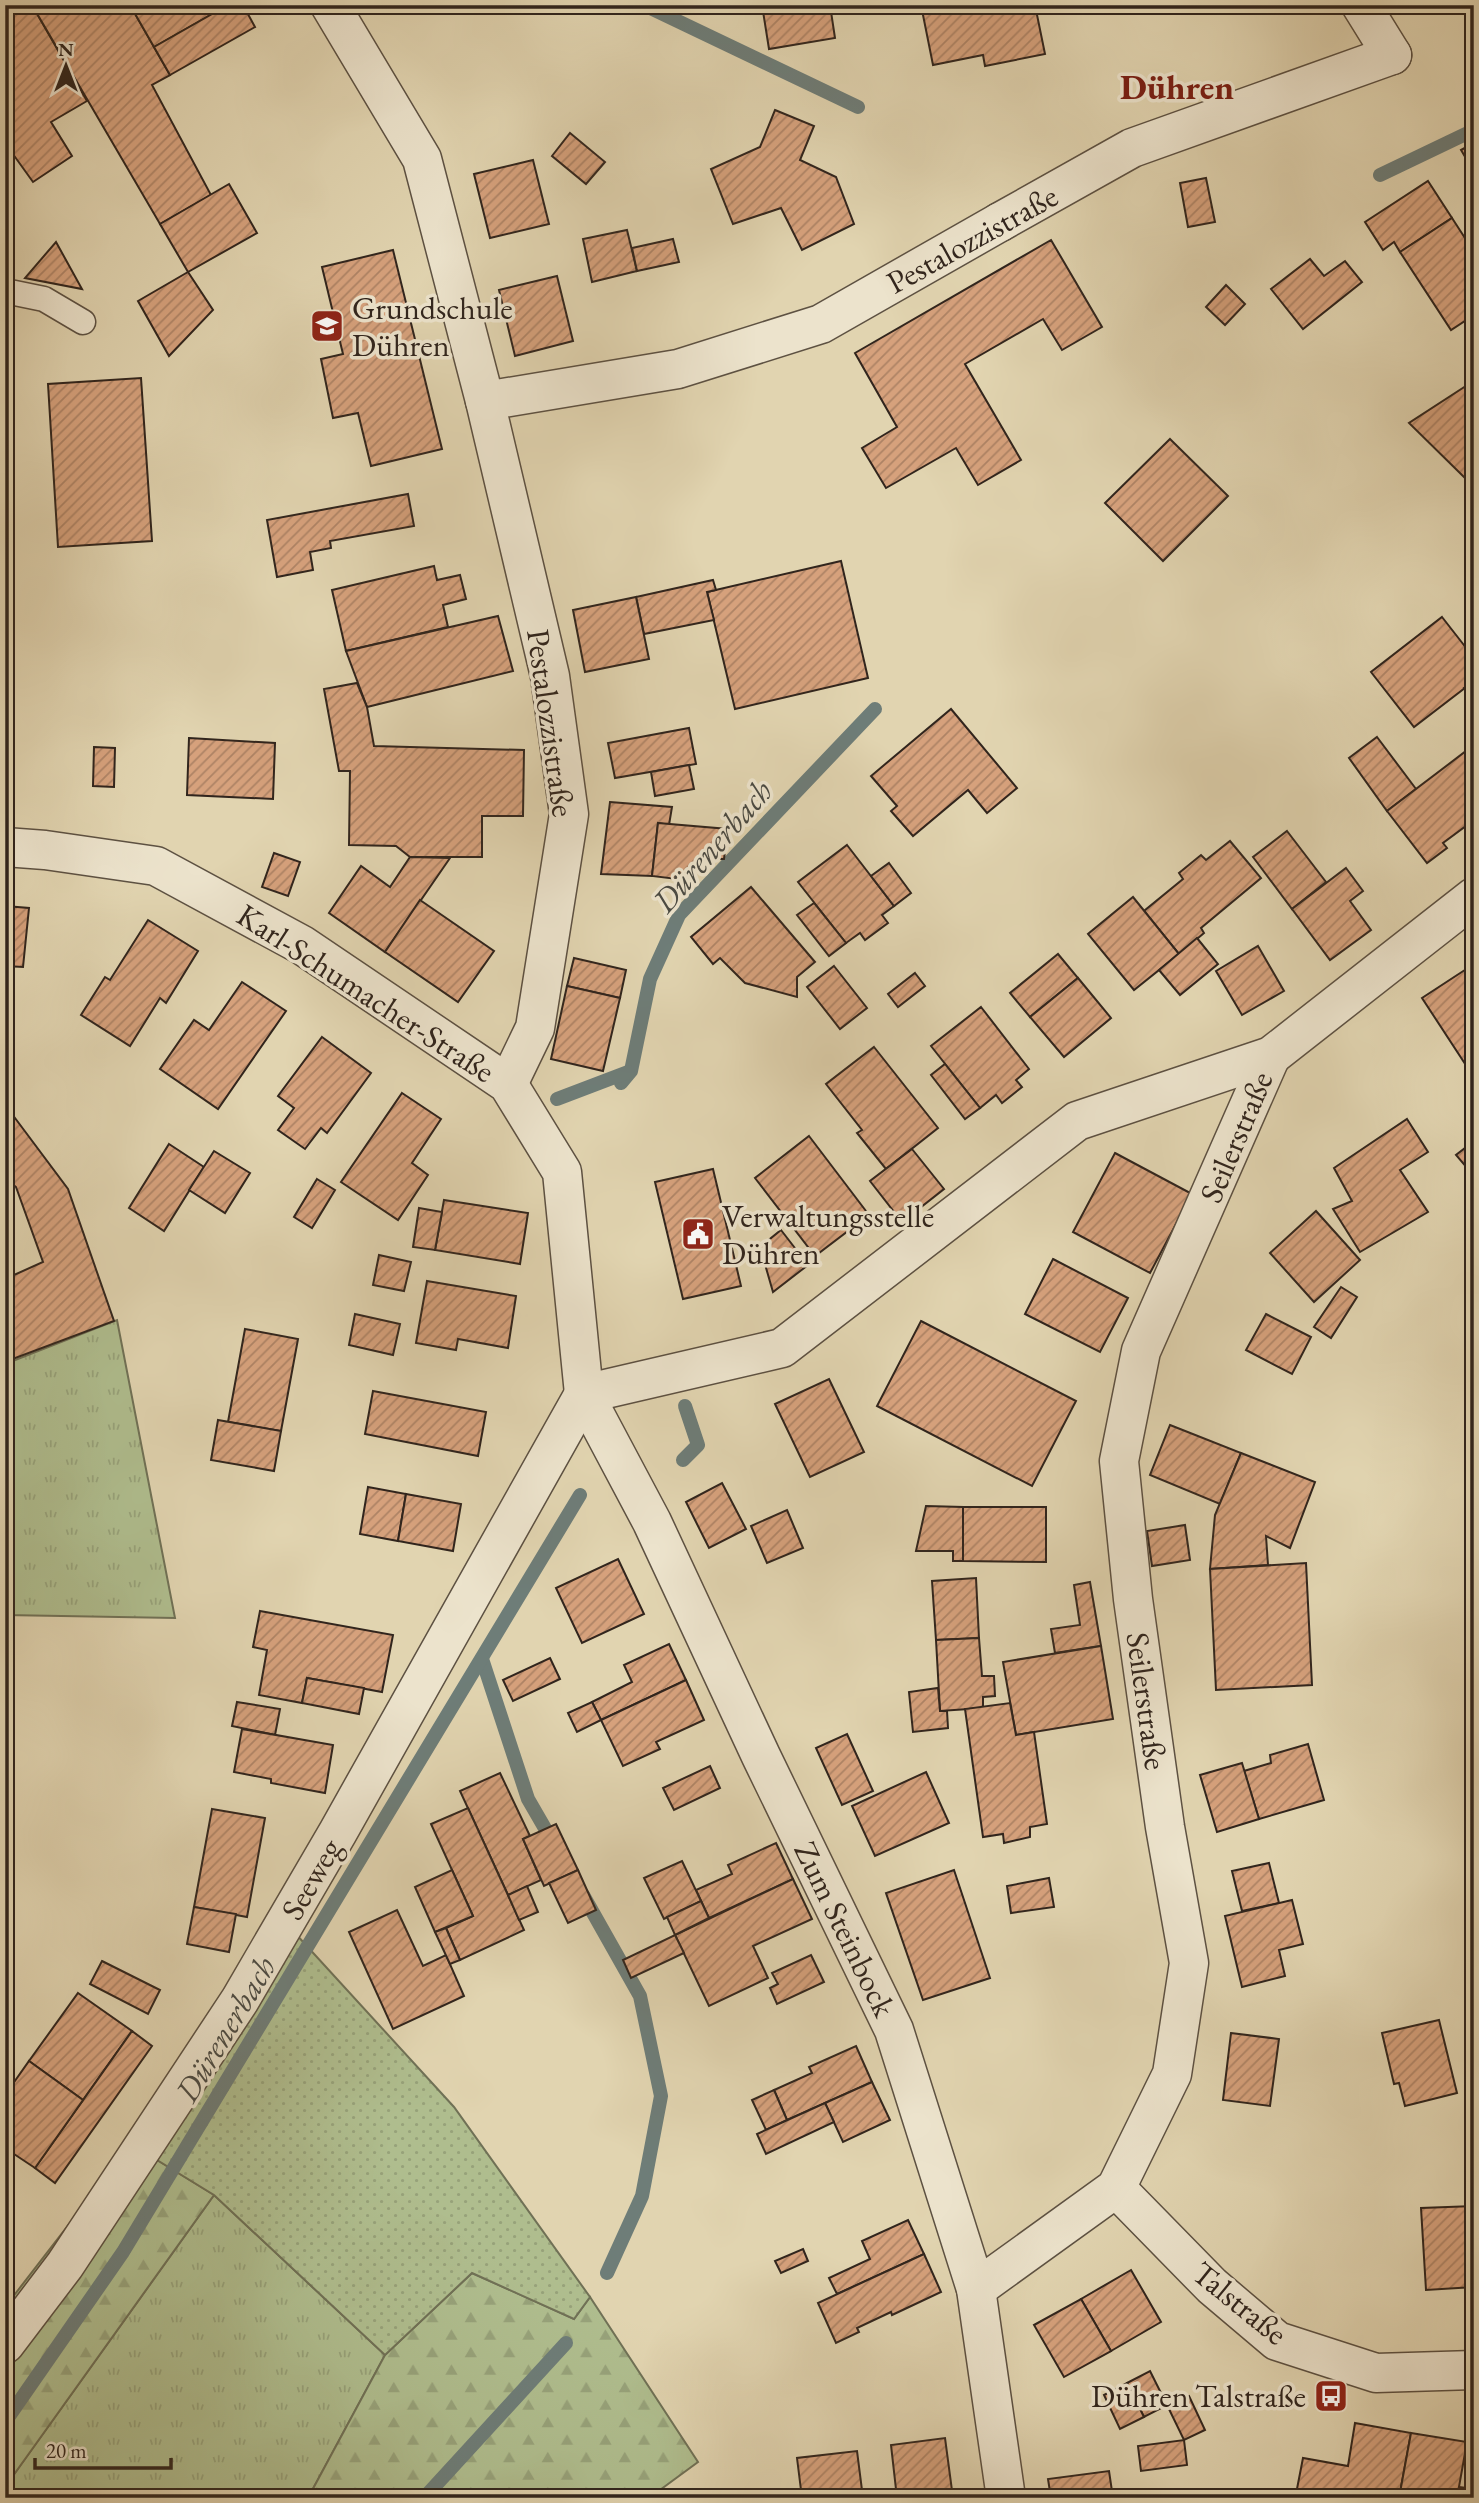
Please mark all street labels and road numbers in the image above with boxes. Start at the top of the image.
street label: Pestalozzistraße [879,175,1065,303]
street label: Pestalozzistraße [517,626,585,820]
street label: Karl-Schumacher-Straße [229,894,503,1092]
street label: Seilerstraße [1190,1065,1282,1209]
street label: Seilerstraße [1117,1630,1177,1772]
street label: Seeweg [271,1830,351,1927]
street label: Zum Steinbock [784,1834,906,2024]
street label: Talstraße [1184,2252,1296,2354]

